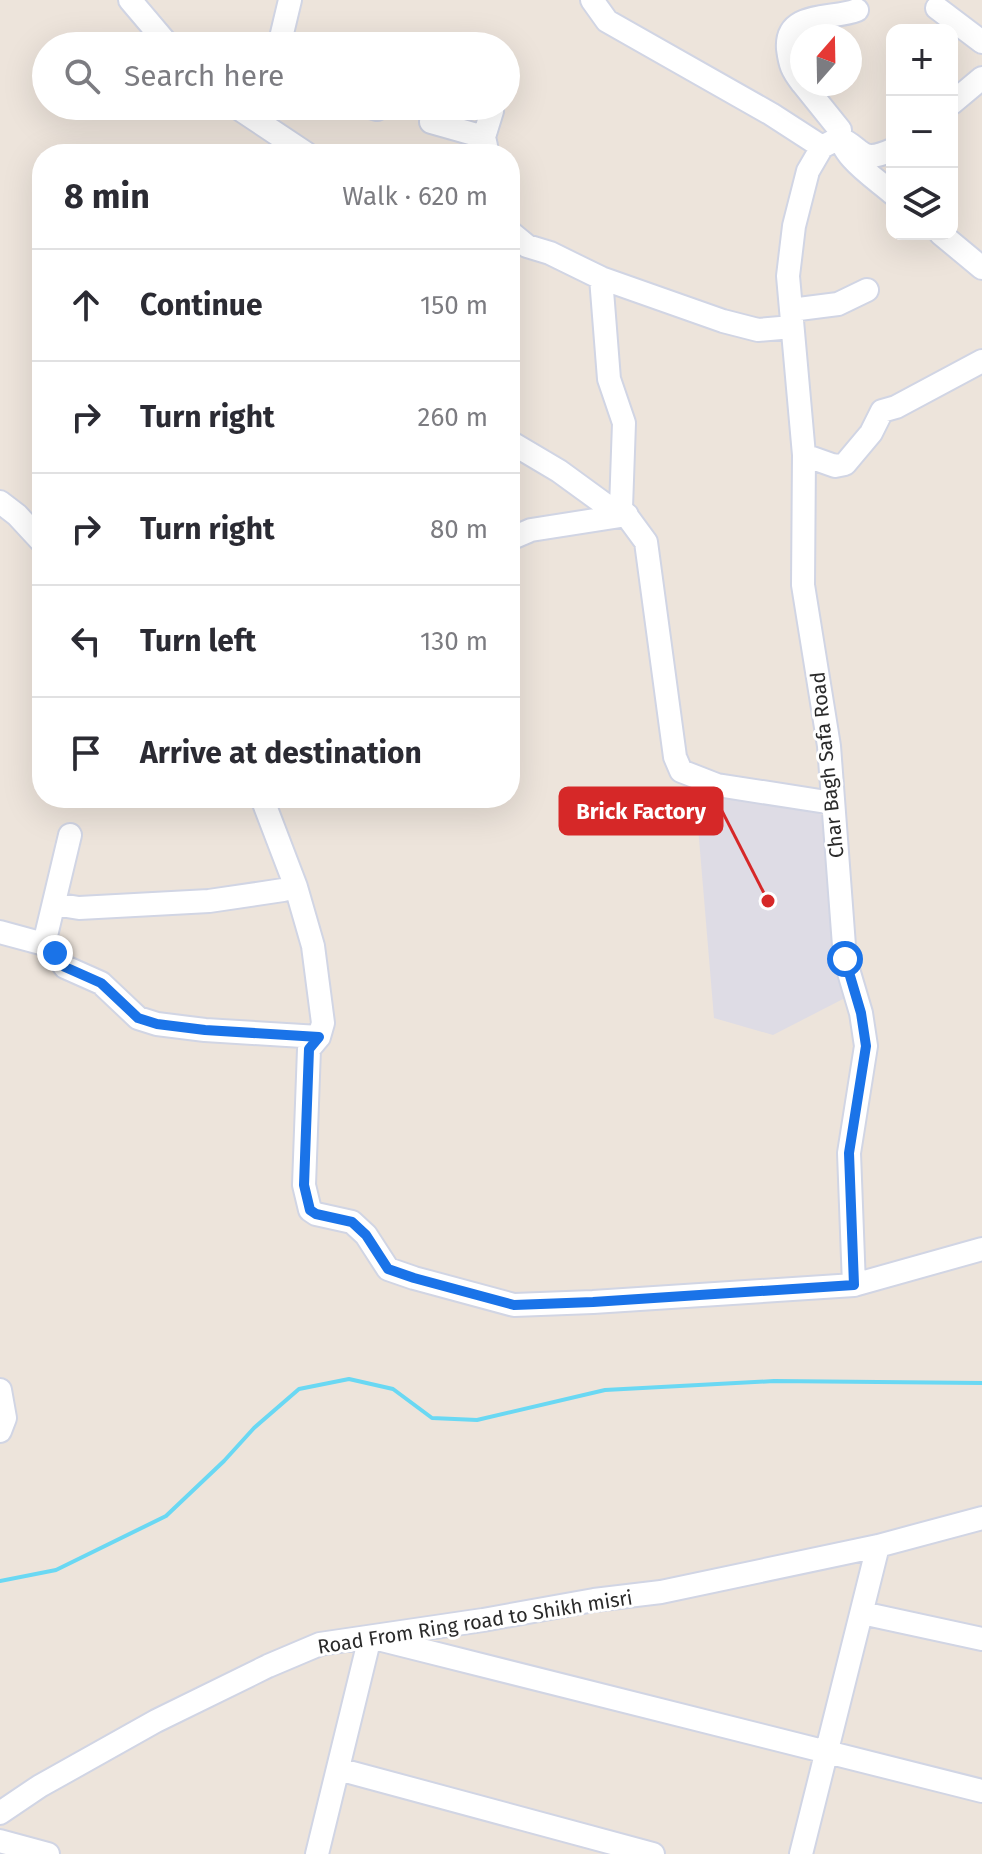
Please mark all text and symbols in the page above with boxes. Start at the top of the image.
north arrow [790,24,862,96]
map controls [886,24,958,240]
button: + [886,24,958,96]
search box [32,32,520,120]
icon: search [60,54,104,98]
text: Search here [124,58,284,94]
button: − [886,96,958,168]
button: layers [886,168,958,240]
text: 8 min [64,176,150,217]
text: Walk · 620 m [342,181,488,212]
icon: ahead [64,283,108,327]
text: Continue [140,287,263,323]
text: 150 m [420,290,488,321]
icon: right [64,395,108,439]
text: Turn right [140,399,275,435]
text: 260 m [418,402,488,433]
icon: right [64,507,108,551]
text: Turn right [140,511,275,547]
text: 80 m [430,514,488,545]
icon: left [64,619,108,663]
text: Turn left [140,623,256,659]
text: 130 m [420,626,488,657]
street label: Char Bagh Safa Road [805,671,849,859]
icon: arrive [64,731,108,775]
text: Arrive at destination [140,735,422,771]
callout: Brick Factory [560,788,722,834]
text: Brick Factory [576,798,706,825]
route end [37,935,73,971]
route start [827,941,863,977]
street label: Road From Ring road to Shikh misri [316,1585,634,1659]

